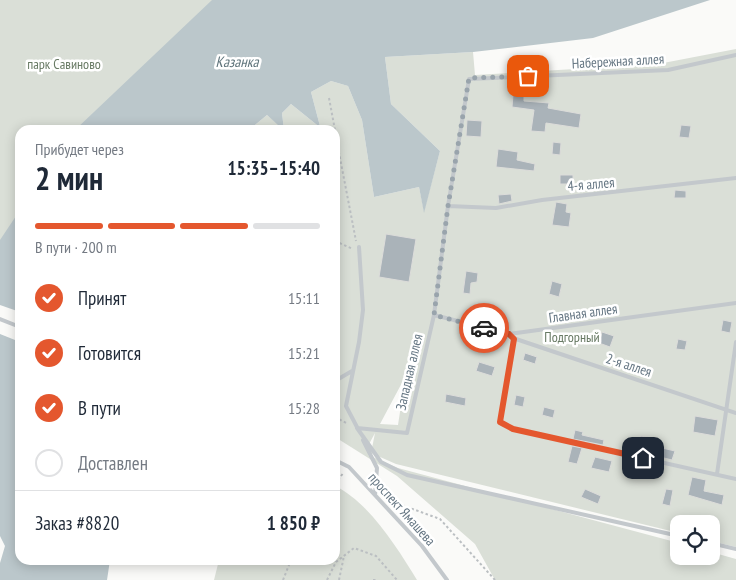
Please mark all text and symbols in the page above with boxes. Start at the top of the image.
street label: Набережная аллея [571,50,665,72]
water label: Казанка [216,52,259,71]
park label: парк Савиново [27,55,101,73]
pin [507,55,549,97]
icon: bag [514,62,542,90]
text: Прибудет через [35,139,124,159]
text: 15:35–15:40 [227,156,320,180]
text: 2 мин [35,157,103,199]
street label: 4-я аллея [567,173,615,195]
text: В пути · 200 m [35,237,117,257]
icon: check [35,284,63,312]
text: Принят [78,286,126,310]
text: 15:11 [288,288,320,308]
street label: Главная аллея [548,299,618,327]
courier [459,303,509,353]
icon: car [470,314,498,342]
park label: Подгорный [544,328,600,346]
street label: Западная аллея [391,332,427,412]
icon: check [35,339,63,367]
text: Готовится [78,341,141,365]
text: 15:21 [288,343,320,363]
street label: 2-я аллея [604,349,654,381]
icon: check [35,394,63,422]
text: В пути [78,396,121,420]
text: 15:28 [288,398,320,418]
pin [622,437,664,479]
icon: home [629,444,657,472]
text: Доставлен [78,451,148,475]
street label: проспект Ямашева [364,469,440,549]
text: Заказ #8820 [35,511,119,535]
text: 1 850 ₽ [267,511,320,535]
map controls [670,515,720,565]
button: locate [670,515,720,565]

